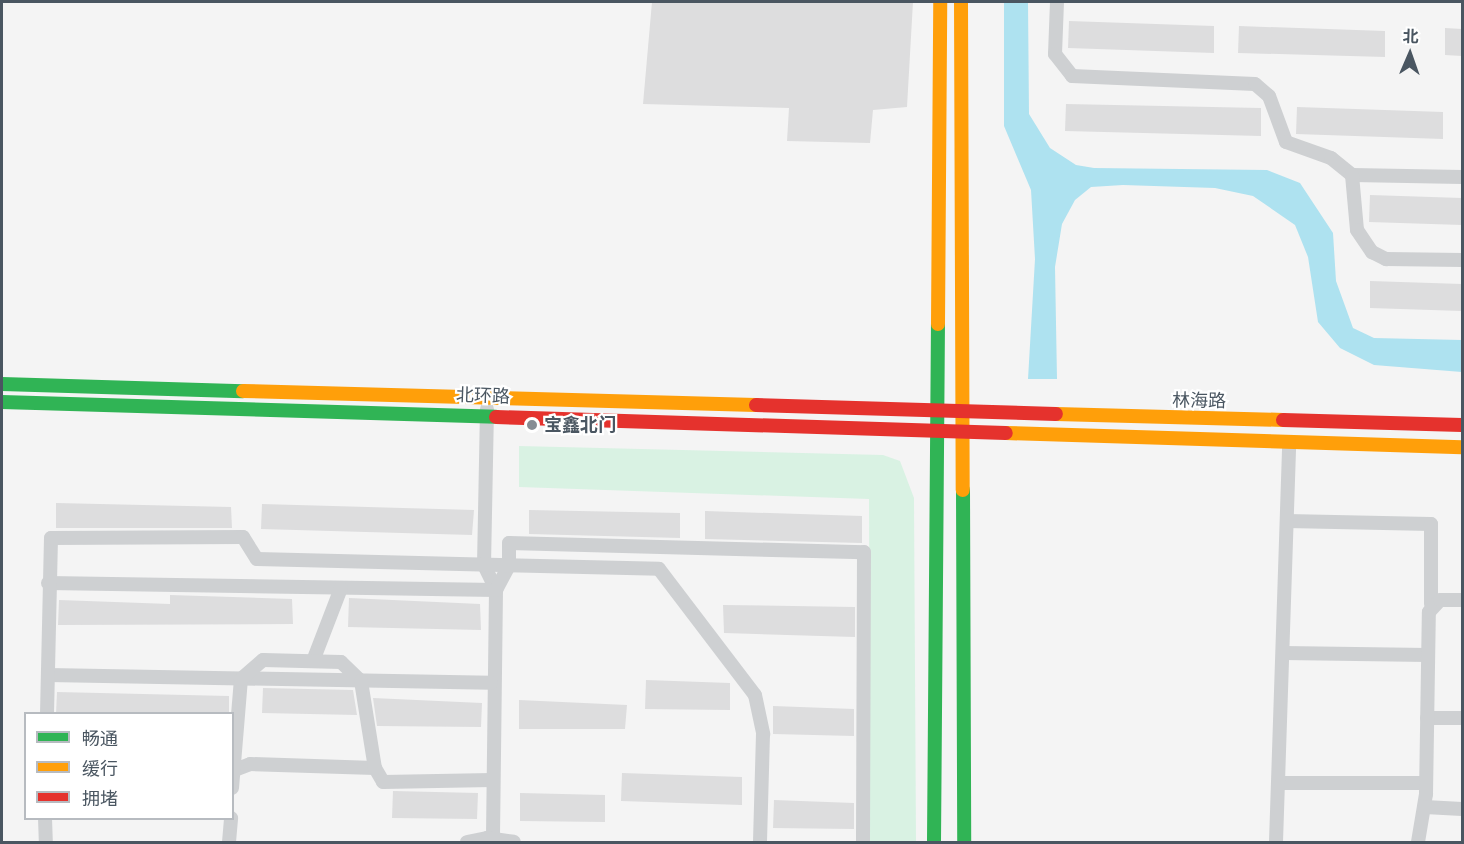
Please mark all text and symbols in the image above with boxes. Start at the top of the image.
north arrow [1380,24,1440,84]
text: 北 [1402,25,1419,47]
street label: 北环路 [456,384,510,408]
street label: 林海路 [1172,390,1226,412]
place label: 宝鑫北门 [544,414,616,436]
marker: 宝鑫北门 [525,418,539,432]
legend [24,712,234,820]
text: 畅通 [82,726,118,751]
text: 缓行 [82,756,118,781]
text: 拥堵 [82,786,118,811]

